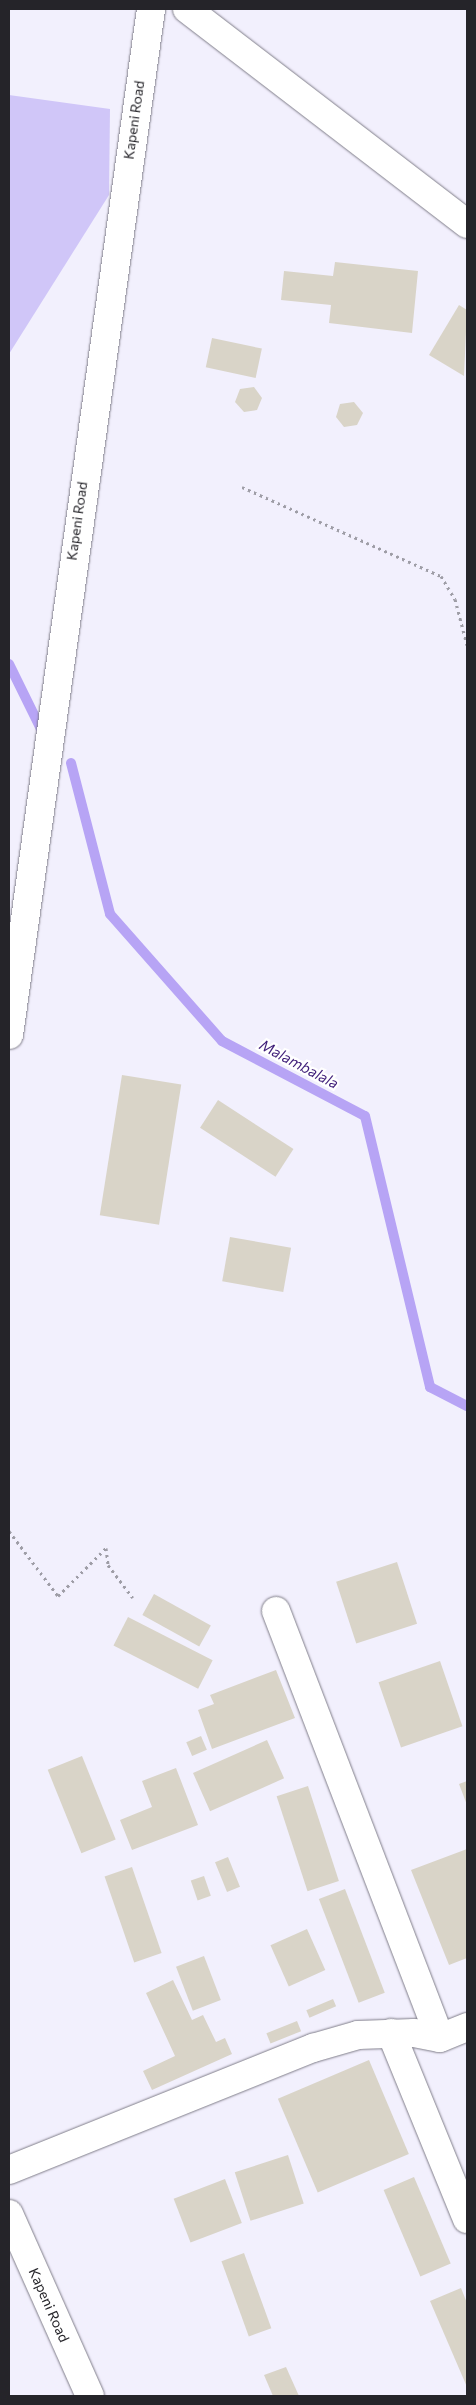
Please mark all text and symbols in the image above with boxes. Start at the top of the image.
street label: Kapeni Road [120,80,148,160]
street label: Kapeni Road [63,481,91,561]
water label: Malambalala [256,1036,342,1092]
street label: Kapeni Road [25,2265,73,2345]

